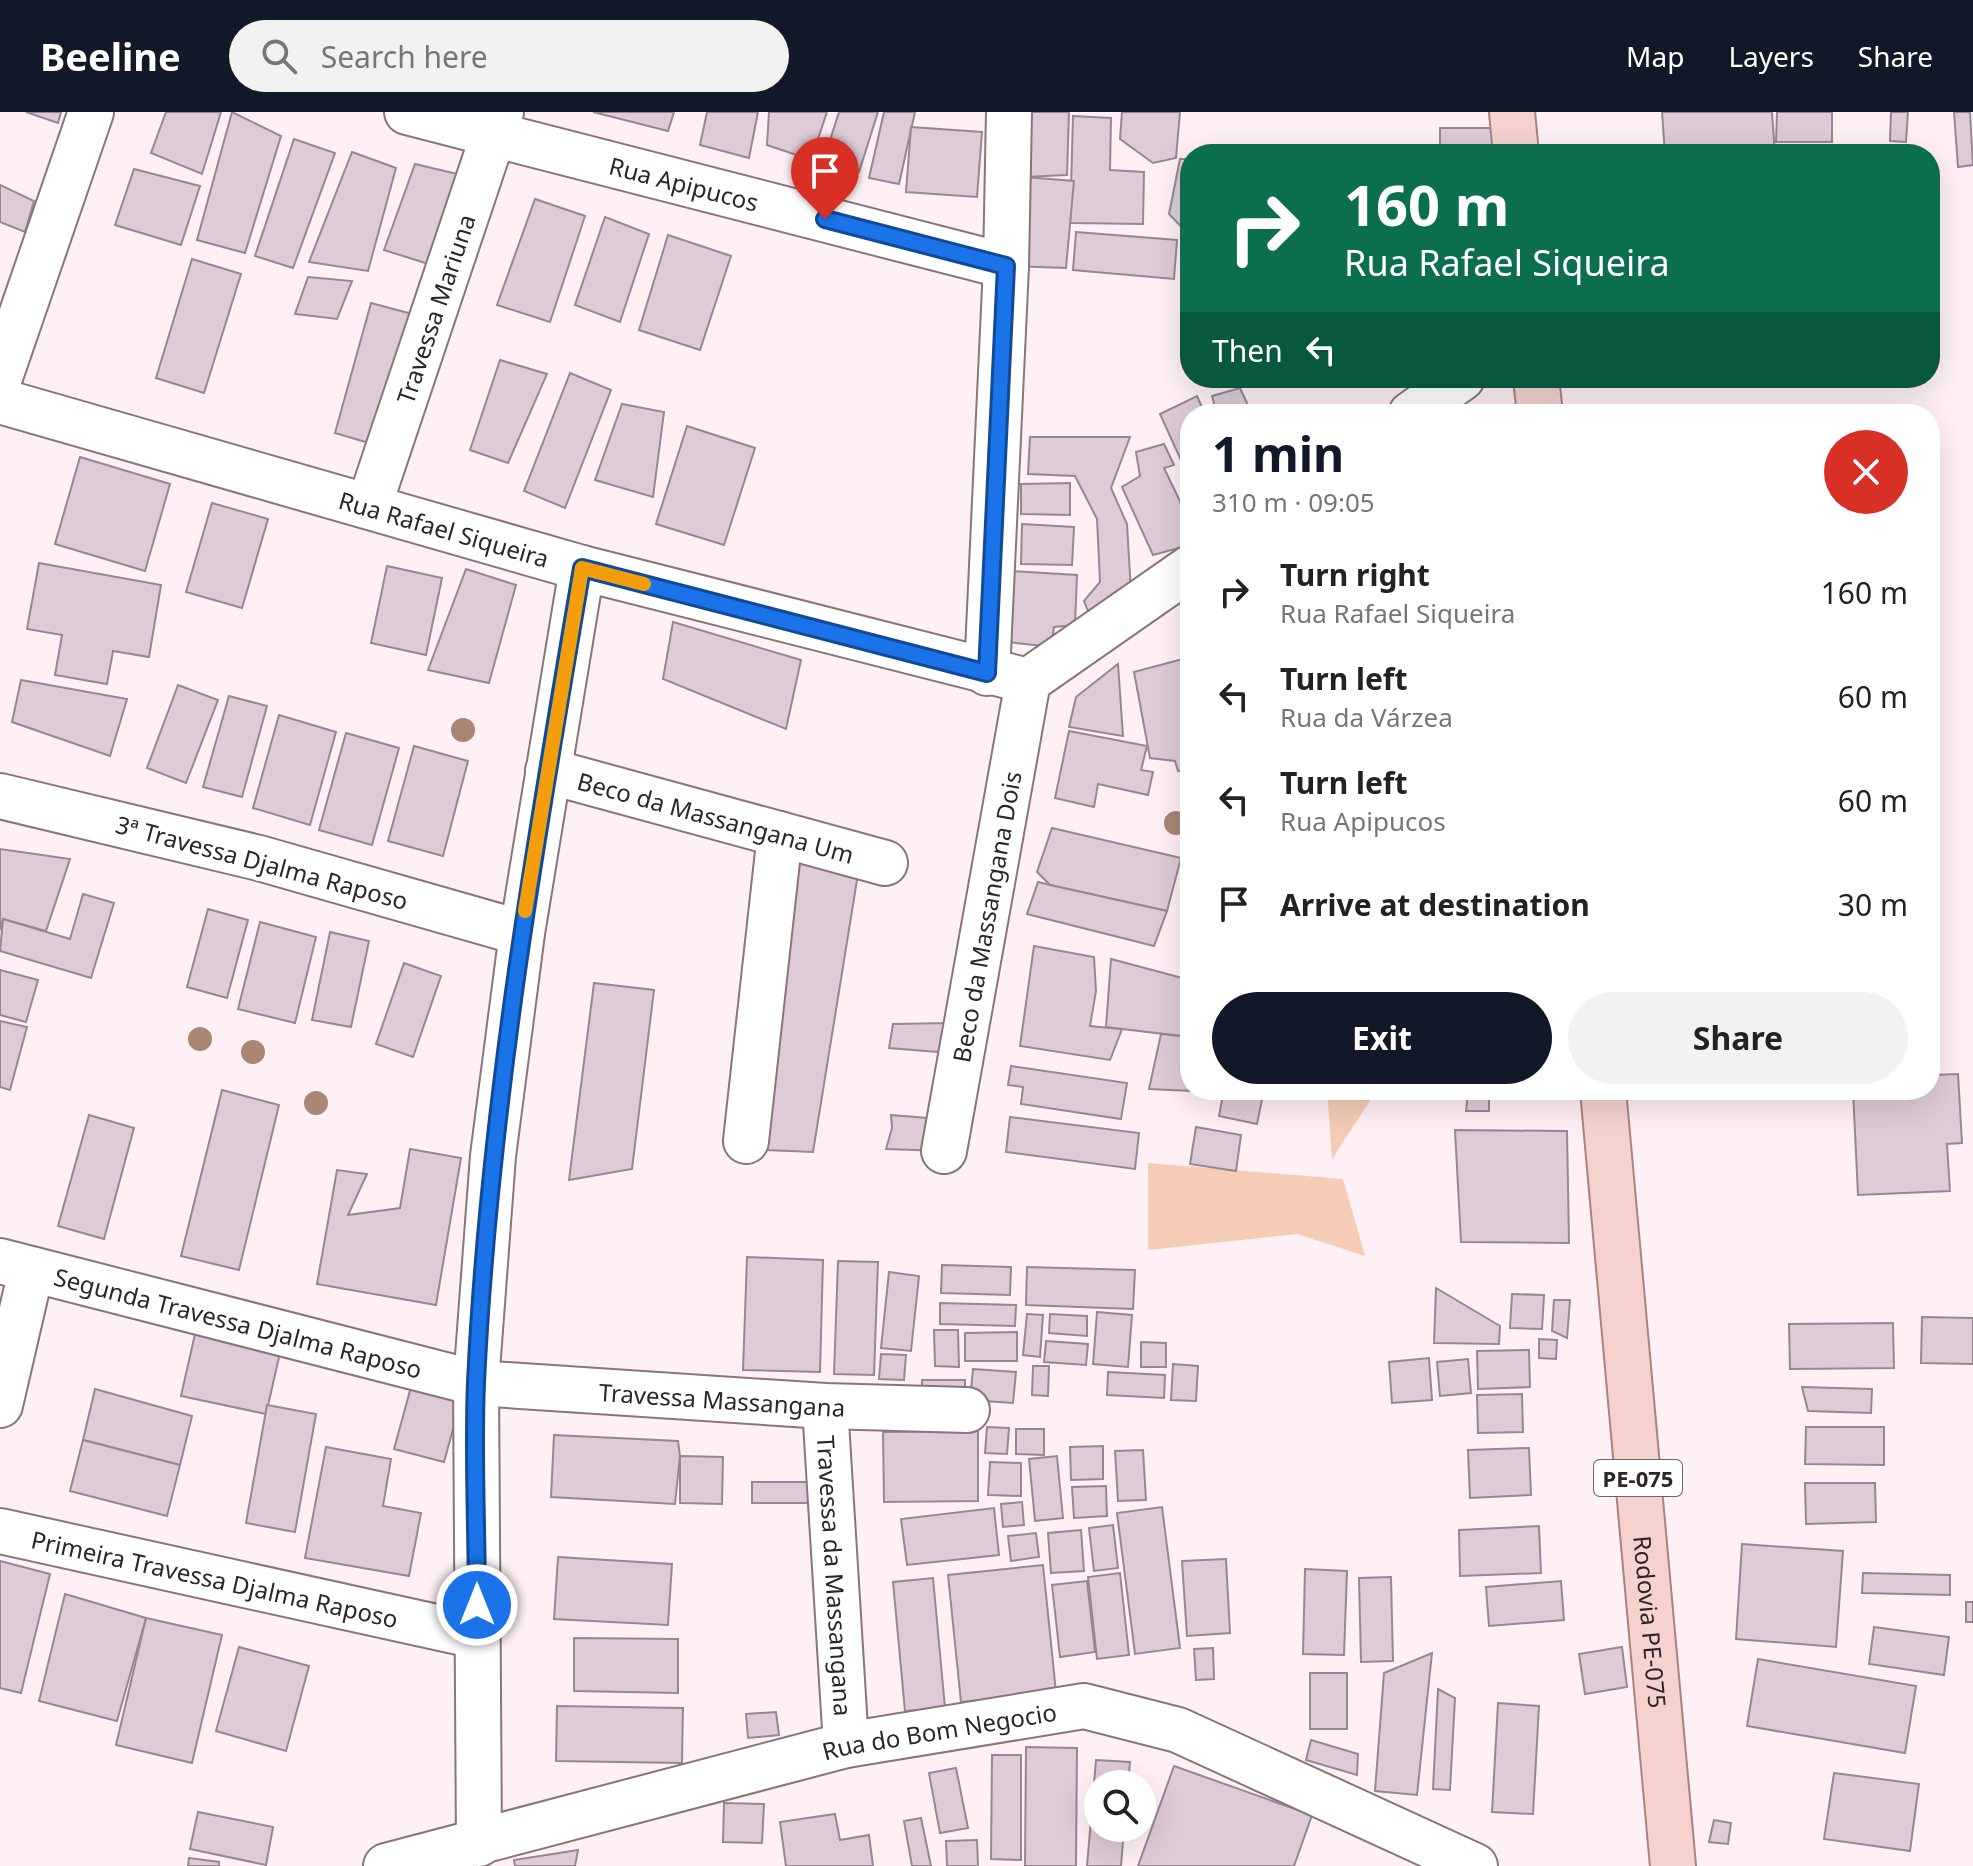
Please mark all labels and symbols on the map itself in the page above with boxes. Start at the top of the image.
pin [791,137,859,219]
street label: Rua Apipucos [606,148,762,218]
street label: Travessa Mariuna [388,210,482,408]
street label: Rua Rafael Siqueira [335,483,553,574]
street label: Beco da Massangana Um [574,763,858,870]
street label: Beco da Massangana Dois [944,769,1028,1065]
street label: 3ª Travessa Djalma Raposo [112,807,412,917]
street label: Segunda Travessa Djalma Raposo [51,1259,426,1385]
street label: Travessa Massangana [598,1375,846,1423]
street label: Travessa da Massangana [810,1434,861,1717]
road number: PE-075 [1594,1460,1682,1496]
street label: Primeira Travessa Djalma Raposo [28,1522,401,1635]
street label: Rodovia PE-075 [1627,1534,1675,1710]
position arrow [435,1563,519,1647]
street label: Rua do Bom Negocio [818,1694,1059,1767]

